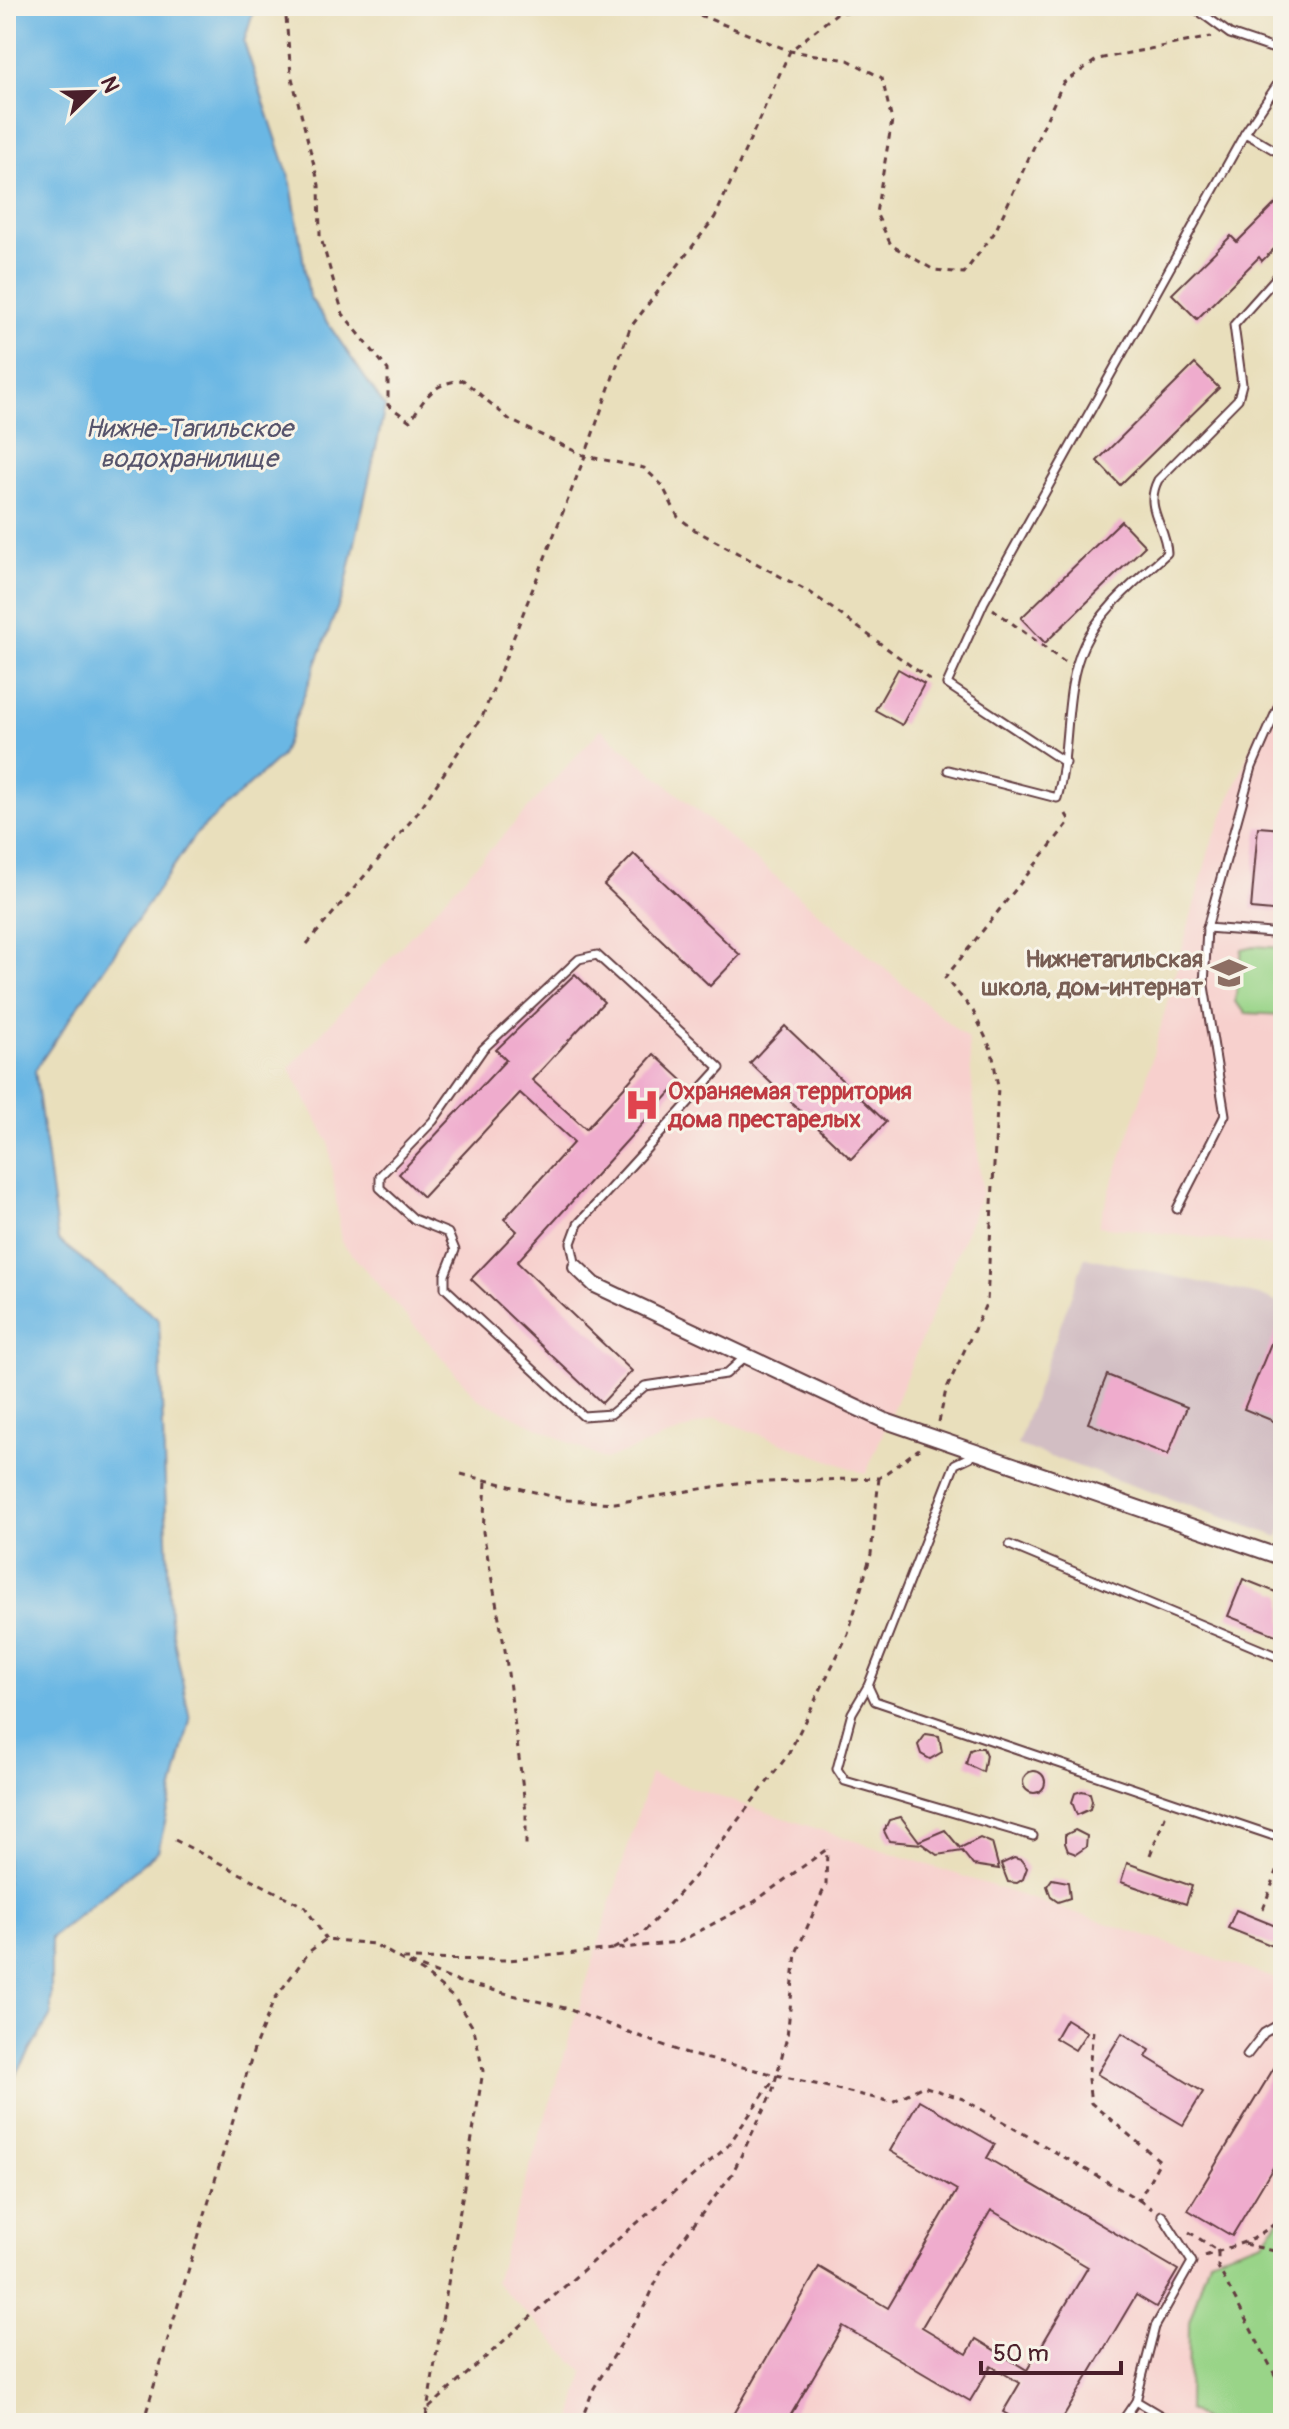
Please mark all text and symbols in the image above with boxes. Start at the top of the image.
north arrow [52,52,132,132]
text: N [94,72,125,97]
water label: Нижне-Тагильское водохранилище [85,413,295,475]
place label: Нижнетагильская школа, дом-интернат [981,945,1204,1002]
school or university icon: Нижнетагильская школа, дом-интернат [1210,954,1248,992]
place label: Охраняемая территория дома престарелых [667,1077,912,1134]
hospital icon: Охраняемая территория дома престарелых [623,1086,661,1124]
scale bar [981,2325,1121,2375]
text: 50 m [993,2339,1049,2368]

